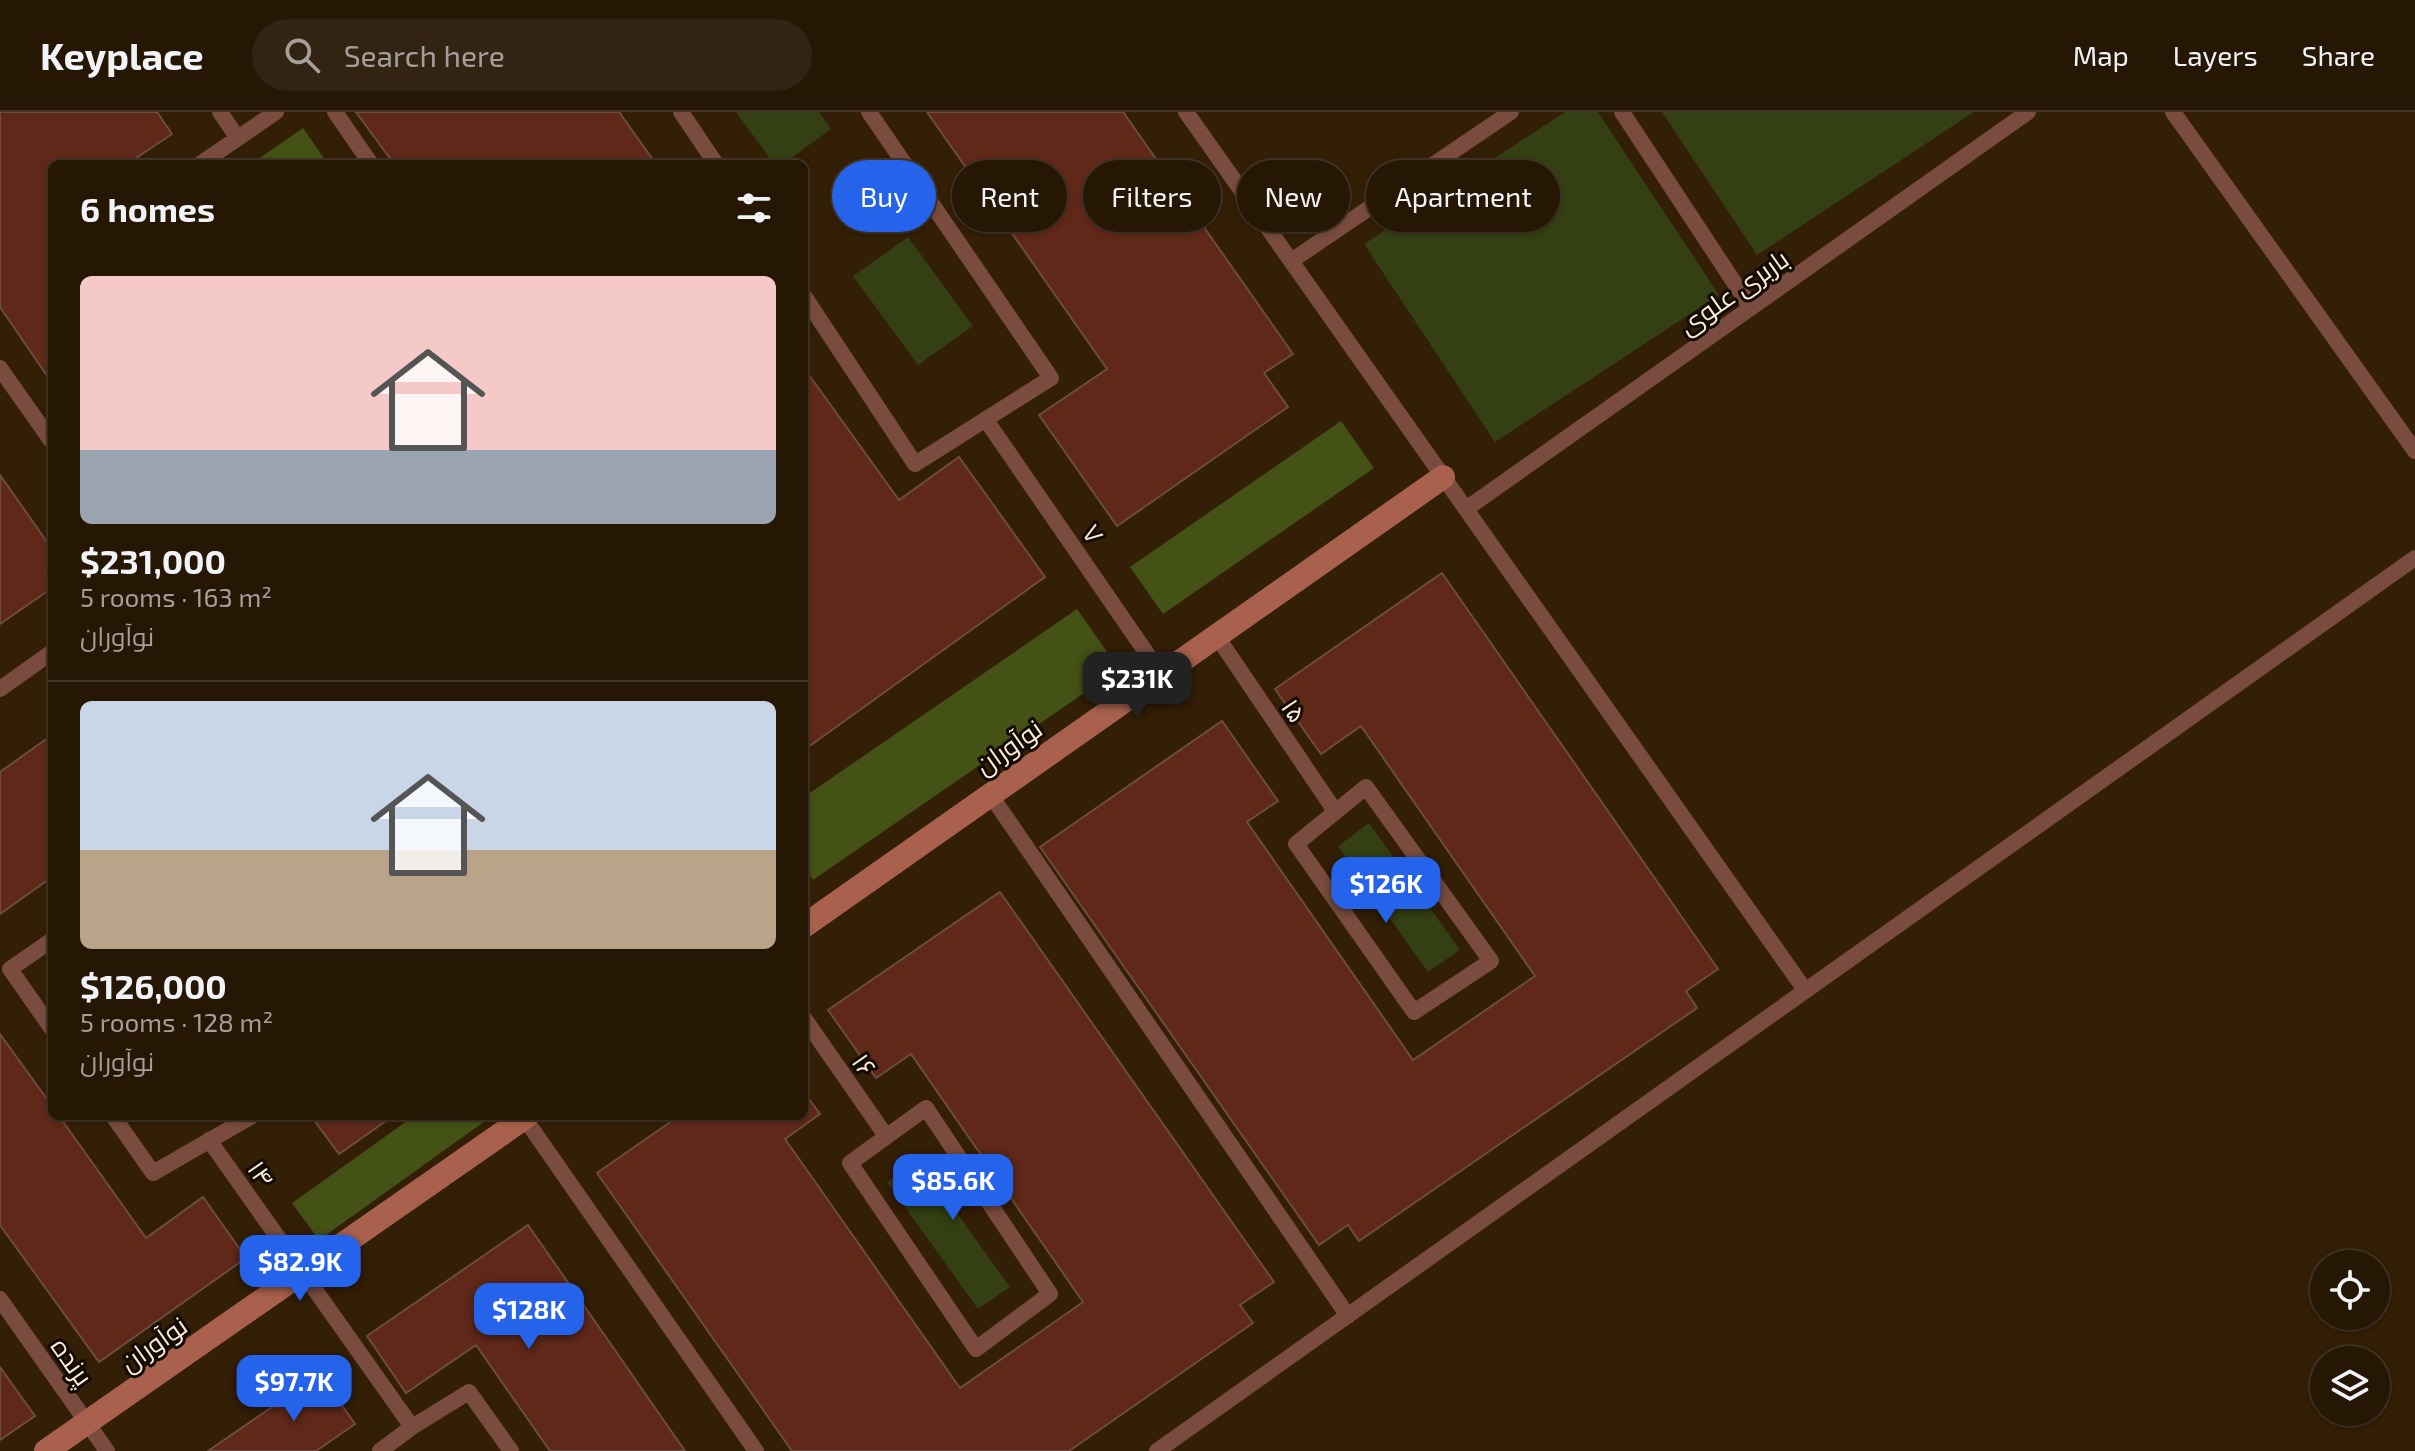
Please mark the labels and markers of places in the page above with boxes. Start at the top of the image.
pin: $231K [1081,652,1193,720]
pin: $126K [1330,857,1442,925]
pin: $85.6K [888,1154,1018,1222]
pin: $82.9K [235,1235,365,1303]
pin: $128K [473,1283,585,1351]
pin: $97.7K [229,1355,359,1423]

